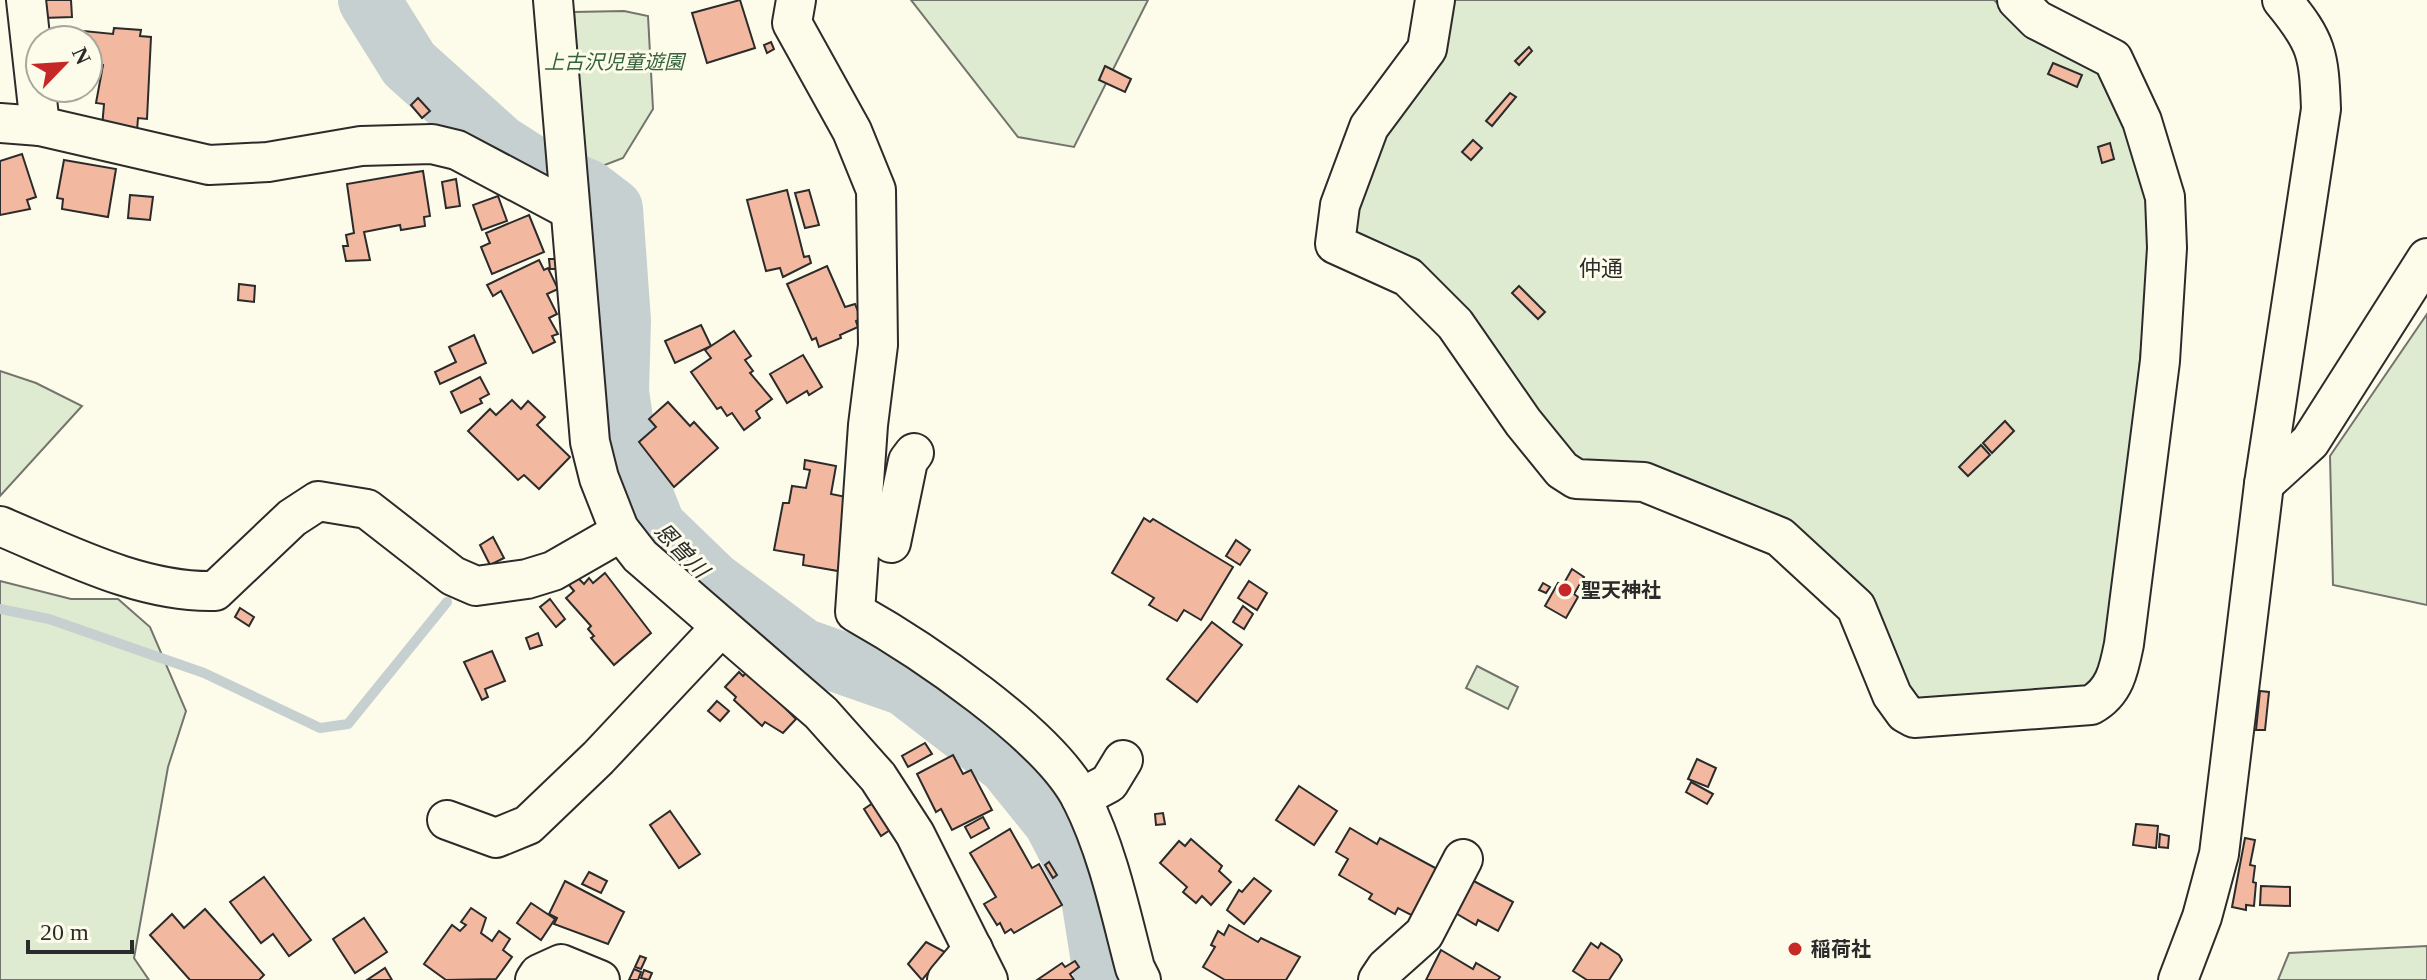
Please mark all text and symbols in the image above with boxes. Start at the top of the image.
north arrow [24,24,104,104]
text: N [67,43,96,68]
park label: 上古沢児童遊園 [544,51,687,73]
district label: 仲通 [1579,256,1623,281]
water label: 恩曽川 [650,518,715,584]
place label: 聖天神社 [1581,579,1661,601]
marker: 聖天神社 [1556,581,1574,599]
scale bar [28,904,132,954]
text: 20 m [40,919,89,945]
place label: 稲荷社 [1811,938,1871,960]
marker: 稲荷社 [1786,940,1804,958]

